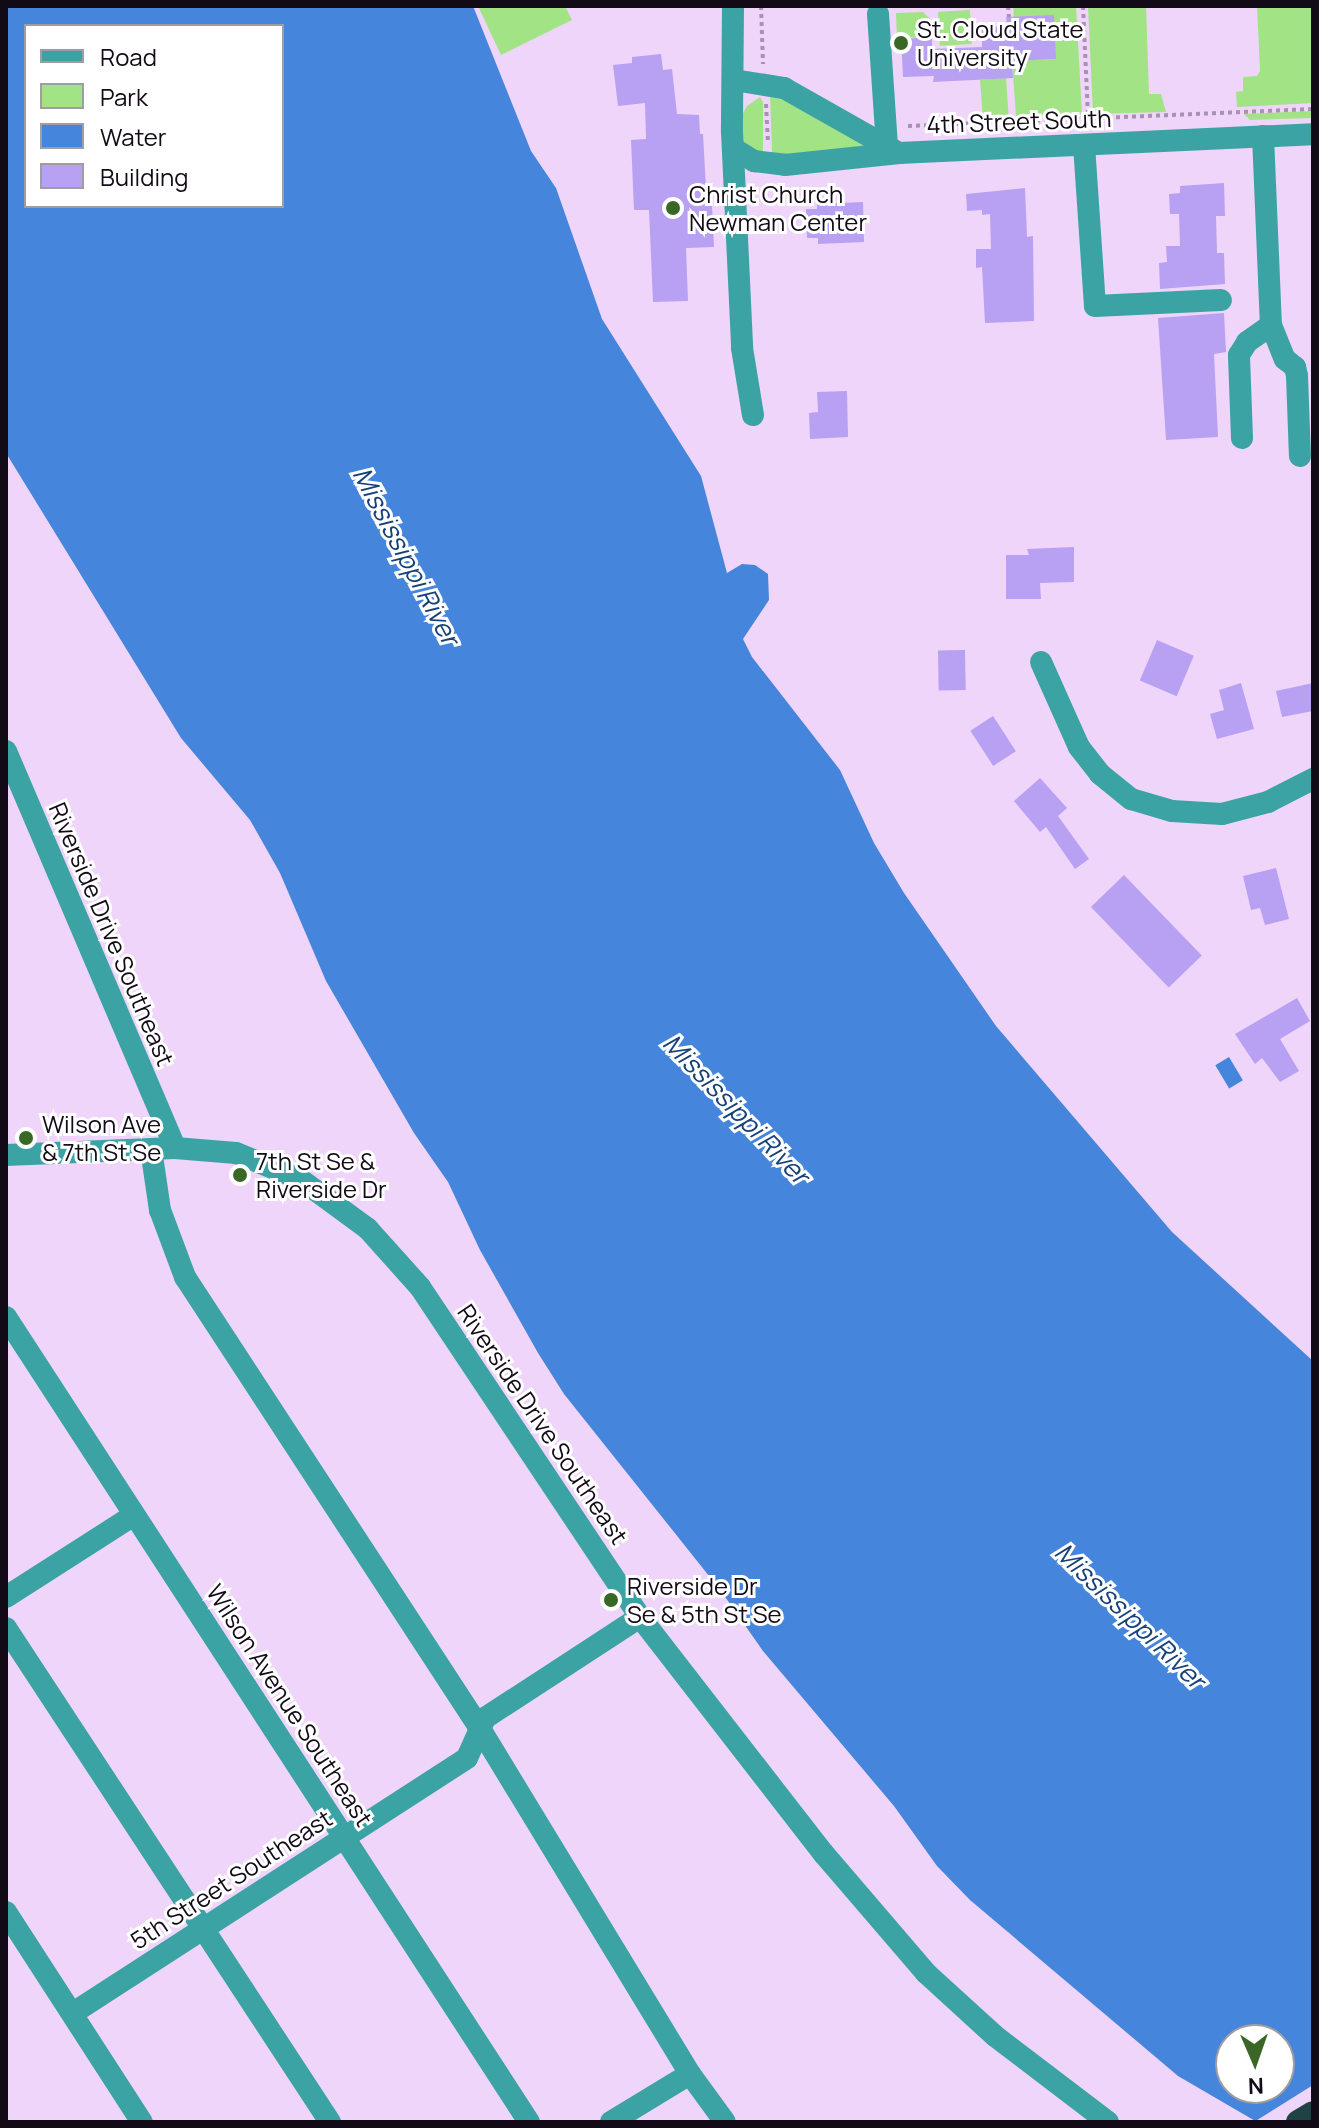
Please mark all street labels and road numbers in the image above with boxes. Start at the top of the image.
street label: 4th Street South [926,103,1112,139]
street label: Riverside Drive Southeast [43,798,181,1070]
street label: Riverside Drive Southeast [452,1299,634,1549]
street label: Wilson Avenue Southeast [201,1579,379,1831]
street label: 5th Street Southeast [125,1803,337,1955]

